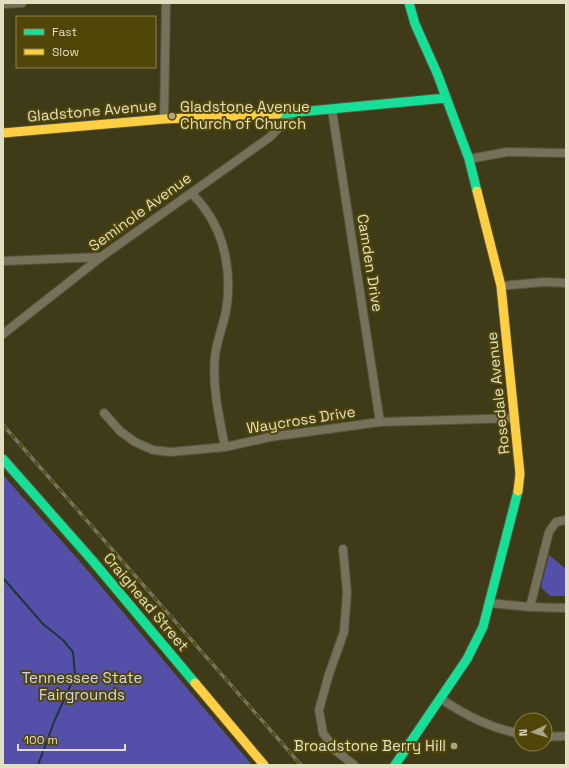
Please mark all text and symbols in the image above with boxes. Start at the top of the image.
legend [16,16,156,68]
text: Fast [52,24,77,40]
text: Slow [52,44,79,60]
street label: Gladstone Avenue [26,95,158,126]
place label: Gladstone Avenue Church of Church [180,97,310,133]
marker: Gladstone Avenue Church of Church [167,111,177,121]
street label: Seminole Avenue [85,168,195,255]
street label: Camden Drive [353,213,388,313]
street label: Rosedale Avenue [482,331,513,455]
street label: Waycross Drive [245,402,357,437]
street label: Craighead Street [100,549,193,655]
park label: Tennessee State Fairgrounds [22,668,142,704]
north arrow [513,712,553,752]
scale bar [18,726,125,752]
text: N [516,729,530,737]
text: 100 m [24,732,58,748]
place label: Broadstone Berry Hill [294,736,446,755]
marker: Broadstone Berry Hill [449,741,459,751]

